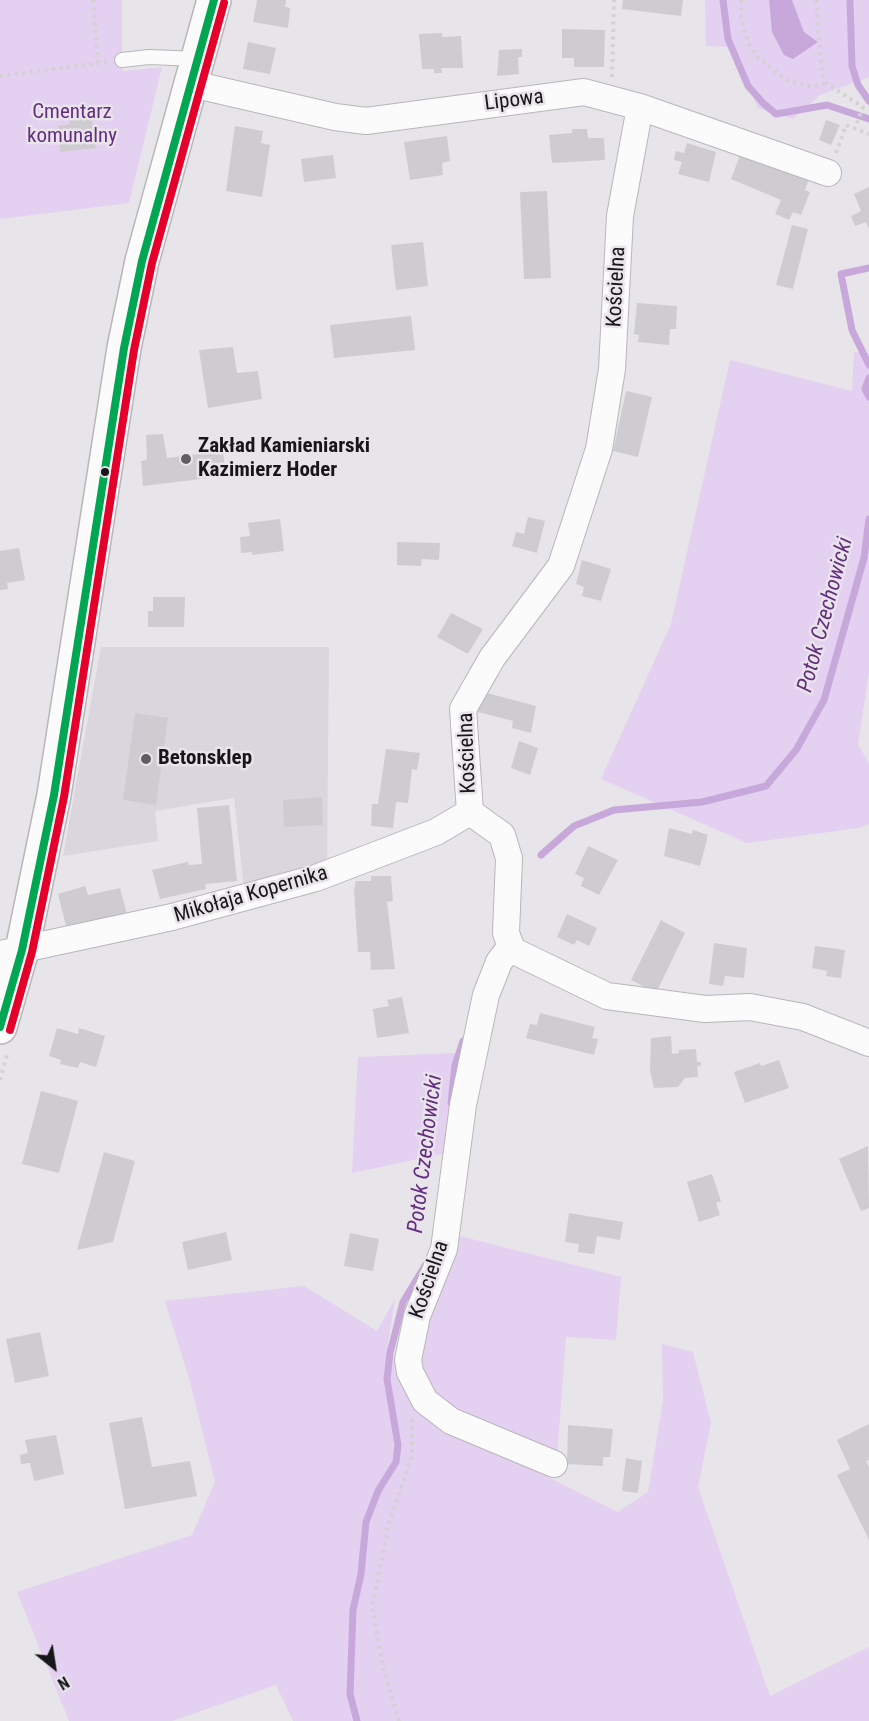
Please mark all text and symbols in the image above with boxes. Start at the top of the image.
street label: Lipowa [483,85,545,117]
park label: Cmentarz komunalny [27,100,117,150]
street label: Kościelna [602,246,632,328]
place label: Zakład Kamieniarski Kazimierz Hoder [198,434,370,484]
marker: Zakład Kamieniarski Kazimierz Hoder [179,452,193,466]
unlabelled marker [99,466,111,478]
water label: Potok Czechowicki [793,535,859,695]
street label: Kościelna [454,712,482,794]
place label: Betonsklep [158,746,252,772]
marker: Betonsklep [139,752,153,766]
street label: Mikołaja Kopernika [171,861,331,929]
water label: Potok Czechowicki [403,1073,449,1235]
street label: Kościelna [405,1238,455,1322]
north arrow [24,1637,84,1697]
text: N [54,1672,72,1694]

